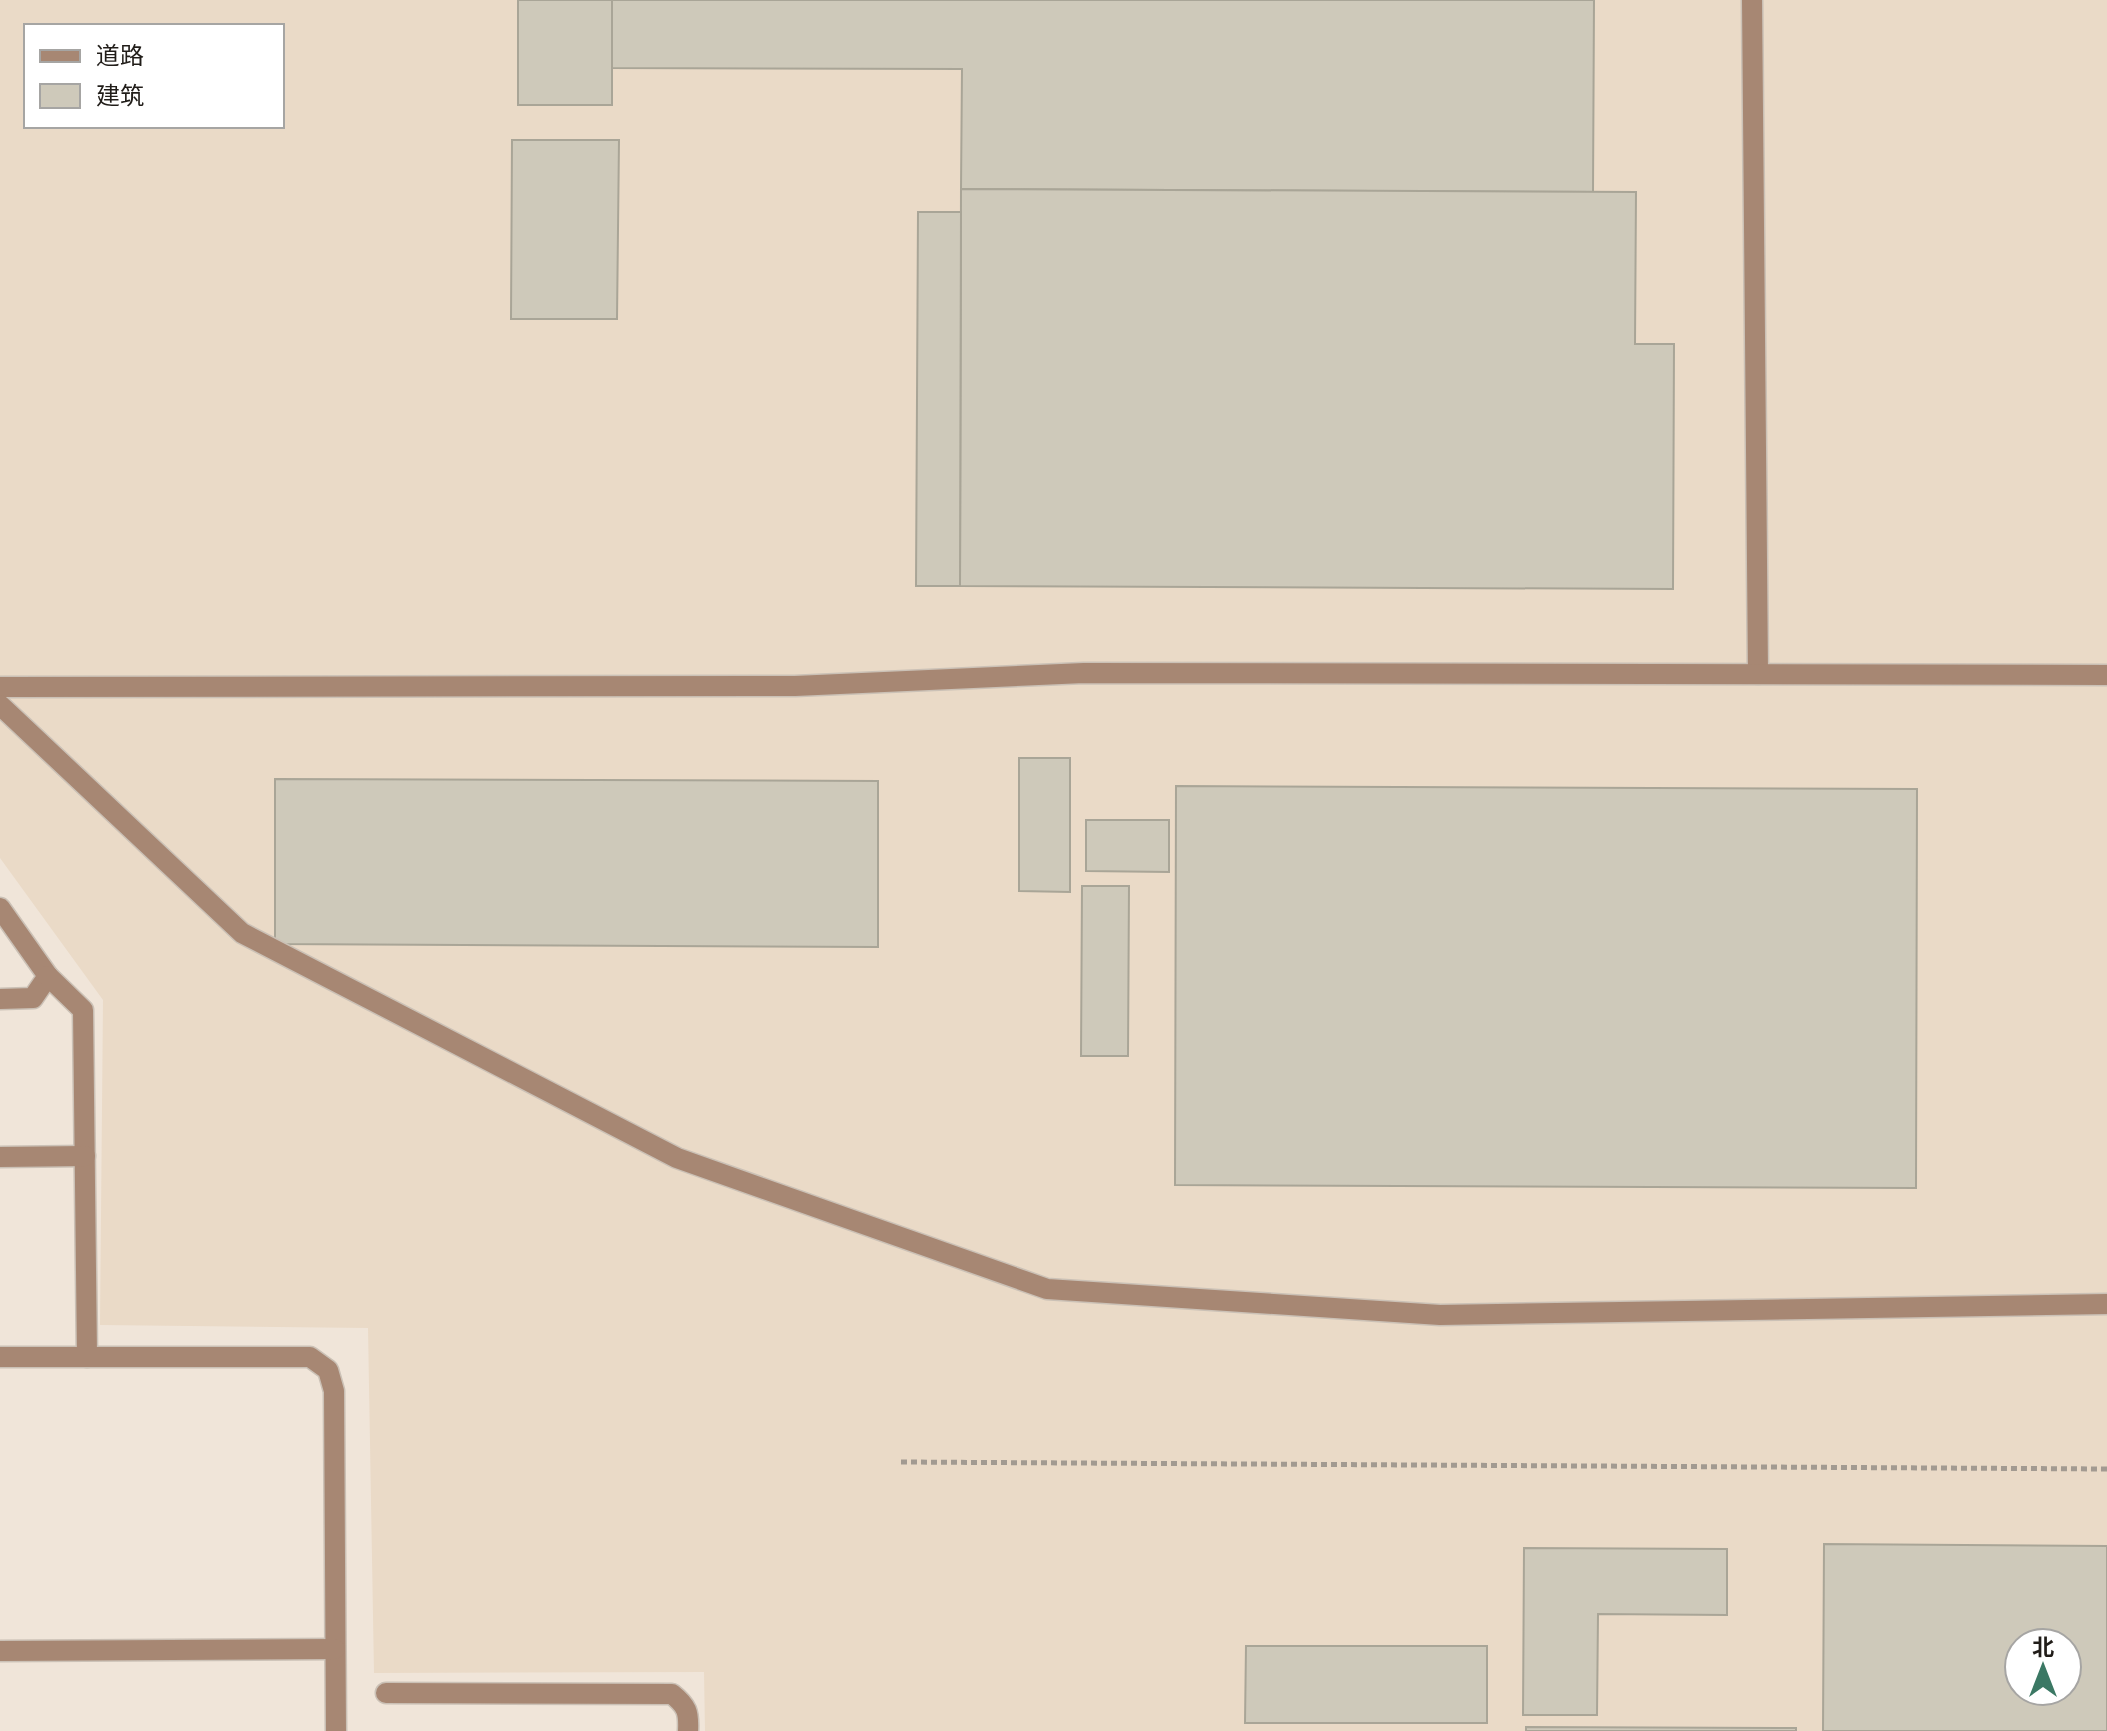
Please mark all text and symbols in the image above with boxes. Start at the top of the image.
legend [24,24,284,128]
text: 道路 [96,40,144,71]
text: 建筑 [96,80,144,111]
north arrow [2003,1627,2083,1707]
text: 北 [2032,1633,2054,1661]

